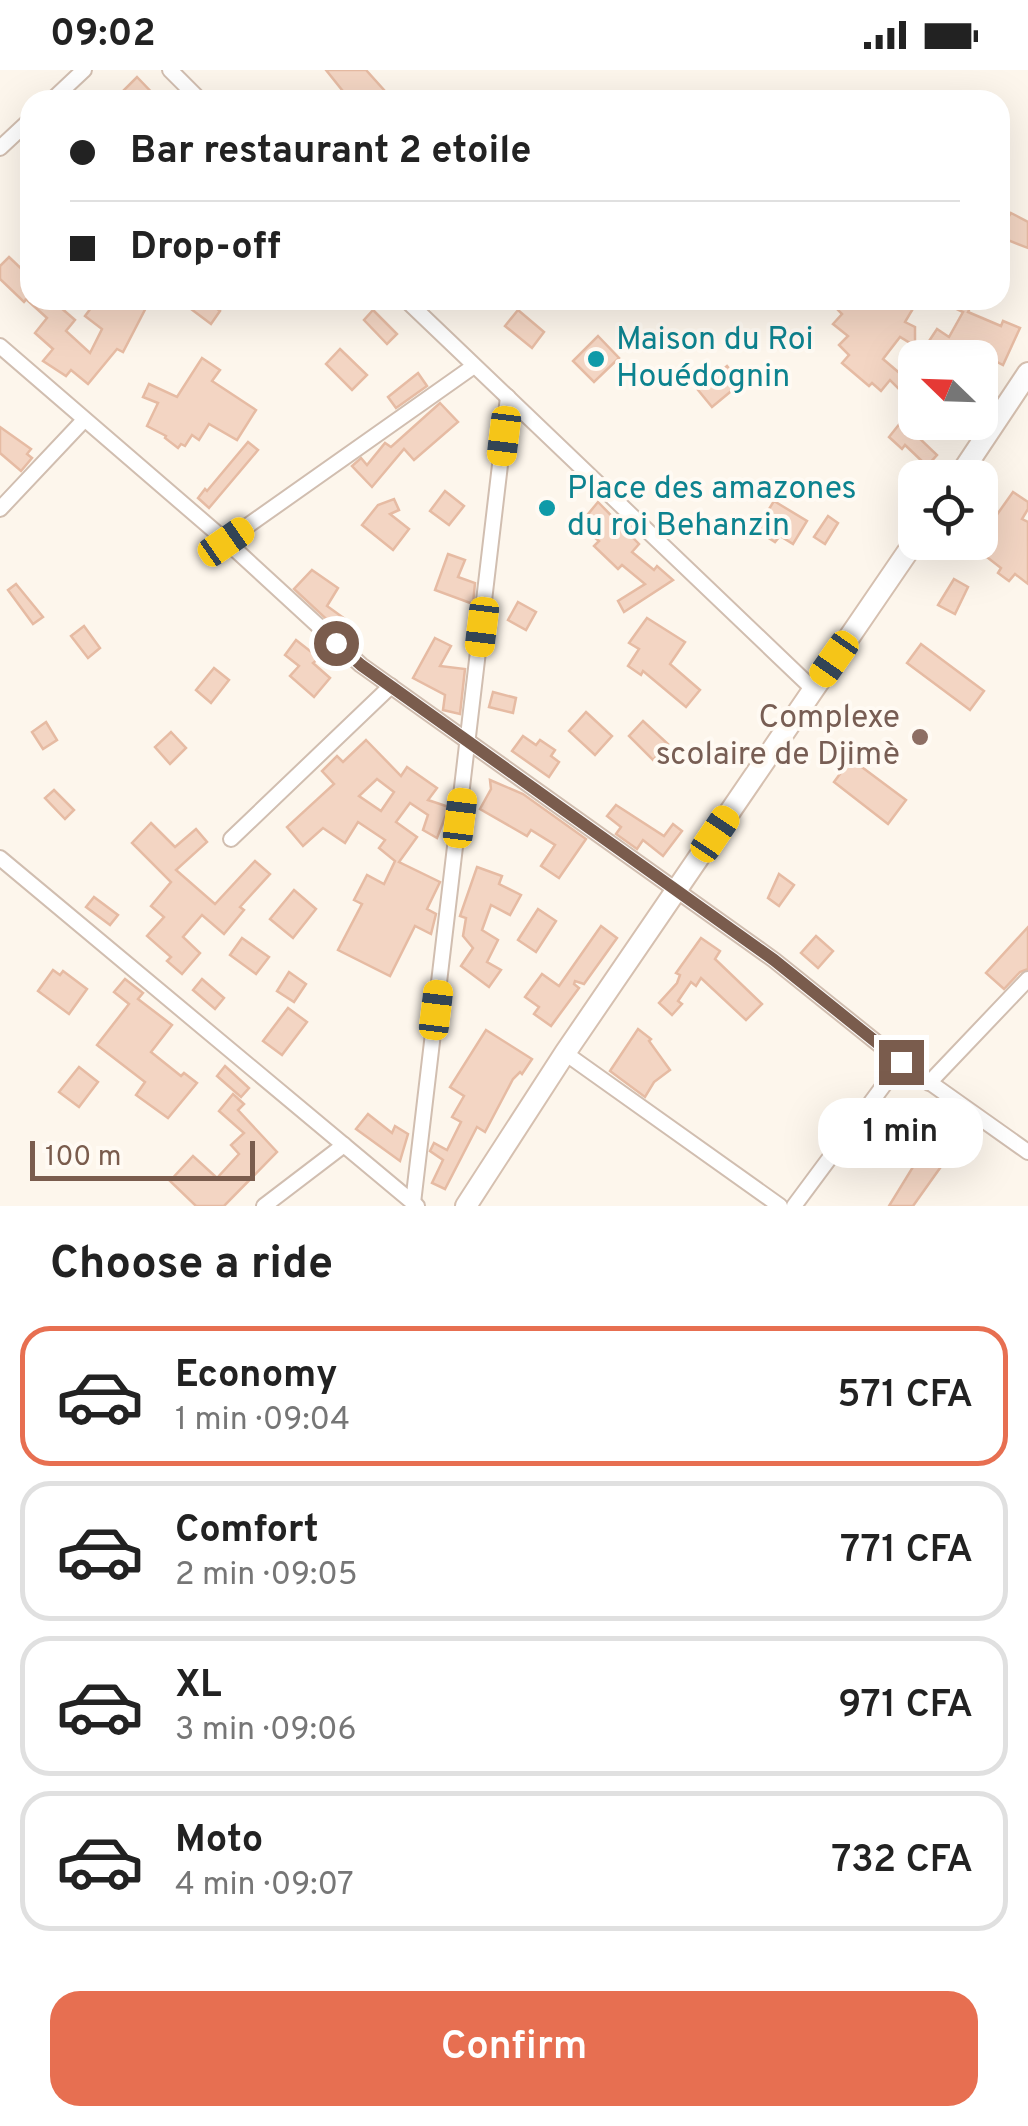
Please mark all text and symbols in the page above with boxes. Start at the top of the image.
text: 09:02 [50,11,156,60]
text: Bar restaurant 2 etoile [130,128,532,177]
text: Drop-off [130,224,281,273]
place label: Maison du Roi Houédognin [616,321,814,398]
north arrow [898,340,998,440]
map controls [898,340,998,560]
marker: Maison du Roi Houédognin [585,348,607,370]
car [485,404,523,468]
button: locate [898,460,998,560]
place label: Place des amazones du roi Behanzin [567,470,857,547]
marker: Place des amazones du roi Behanzin [536,497,558,519]
car [193,513,259,571]
car [463,595,501,659]
route start [314,621,359,666]
car [805,626,863,692]
place label: Complexe scolaire de Djimè [656,699,900,776]
marker: Complexe scolaire de Djimè [909,726,931,748]
car [441,786,479,850]
car [686,801,744,867]
car [417,978,455,1042]
route end [879,1040,924,1085]
callout: 1 min [818,1097,984,1167]
text: 1 min [863,1113,938,1153]
scale bar [30,1136,255,1180]
text: 100 m [45,1140,121,1176]
text: Choose a ride [50,1237,333,1294]
icon: car [55,1351,145,1441]
text: Economy [175,1352,337,1401]
text: 571 CFA [837,1372,973,1421]
text: 1 min · 09:04 [175,1401,350,1441]
icon: car [55,1506,145,1596]
text: Comfort [175,1507,319,1556]
text: 771 CFA [840,1527,973,1576]
text: 2 min · 09:05 [175,1556,358,1596]
icon: car [55,1661,145,1751]
text: XL [175,1662,222,1711]
text: 971 CFA [838,1682,973,1731]
text: 3 min · 09:06 [175,1711,357,1751]
icon: car [55,1816,145,1906]
text: Moto [175,1817,263,1866]
text: 732 CFA [831,1837,973,1886]
text: 4 min · 09:07 [175,1866,354,1906]
button: Confirm [50,1991,978,2106]

